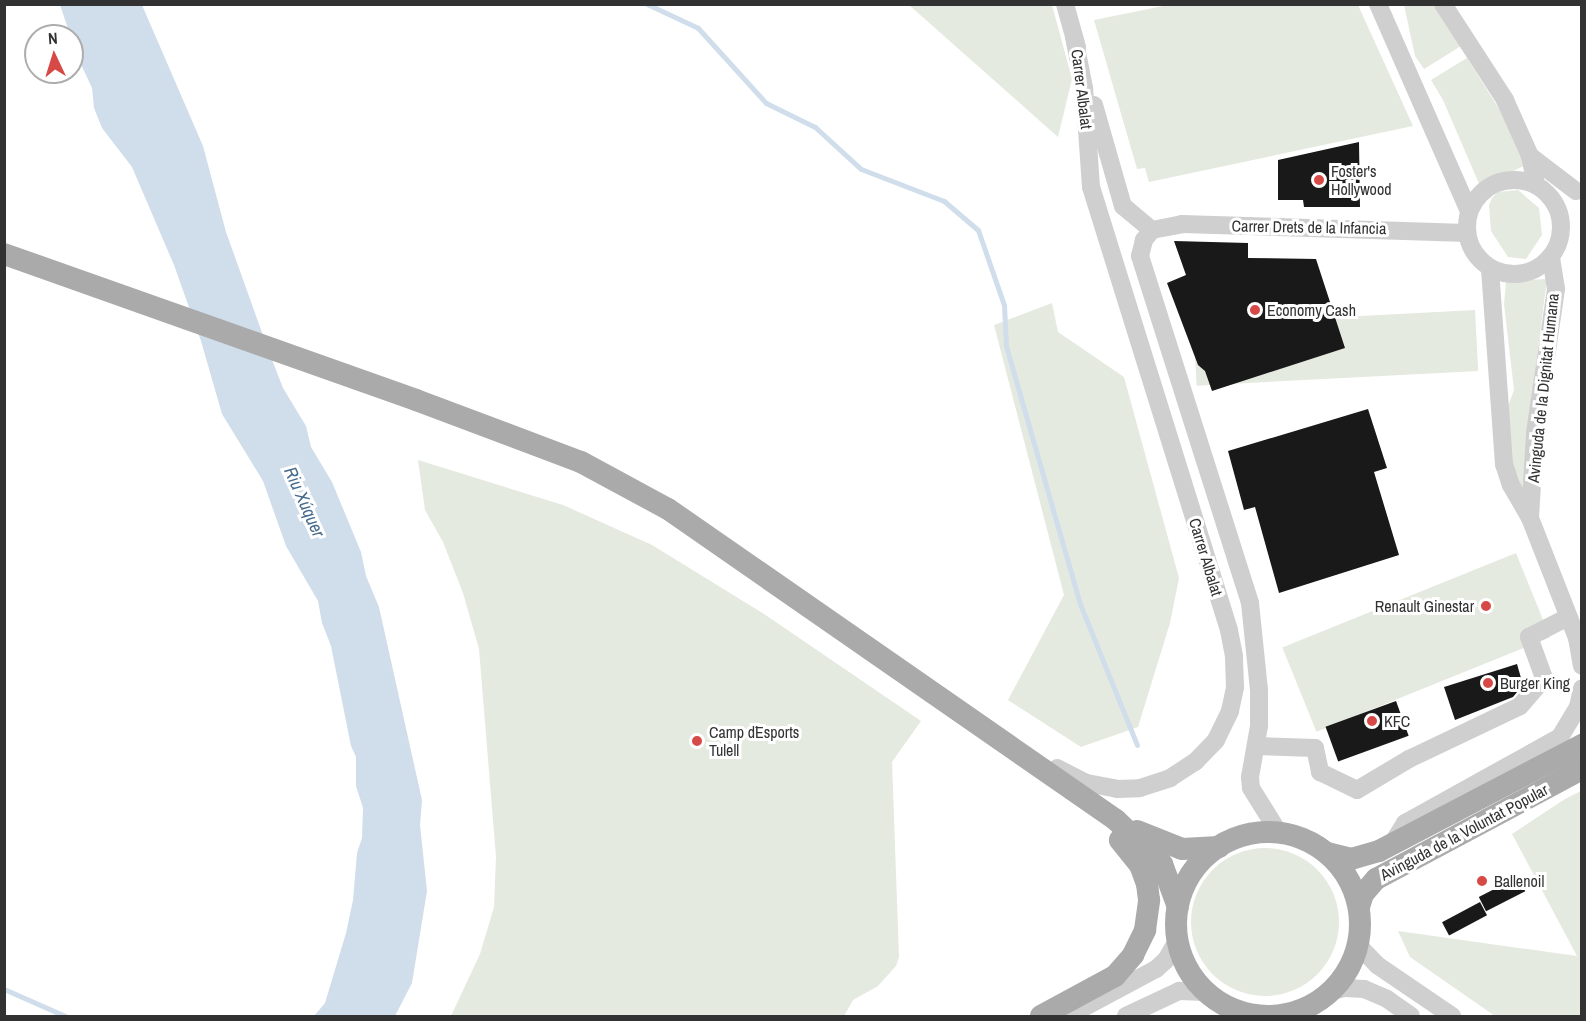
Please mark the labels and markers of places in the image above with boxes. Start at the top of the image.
place label: Foster's Hollywood [1331,161,1392,199]
marker: Foster's Hollywood [1312,173,1326,187]
place label: Economy Cash [1267,300,1356,320]
marker: Economy Cash [1248,303,1262,317]
place label: Renault Ginestar [1375,596,1474,616]
marker: Renault Ginestar [1479,599,1493,613]
place label: Burger King [1500,673,1570,693]
marker: Burger King [1481,676,1495,690]
place label: KFC [1384,711,1410,731]
marker: KFC [1365,714,1379,728]
place label: Camp d´Esports Tulell [709,722,799,760]
marker: Camp d´Esports Tulell [690,734,704,748]
place label: Ballenoil [1494,871,1544,891]
marker: Ballenoil [1475,874,1489,888]

